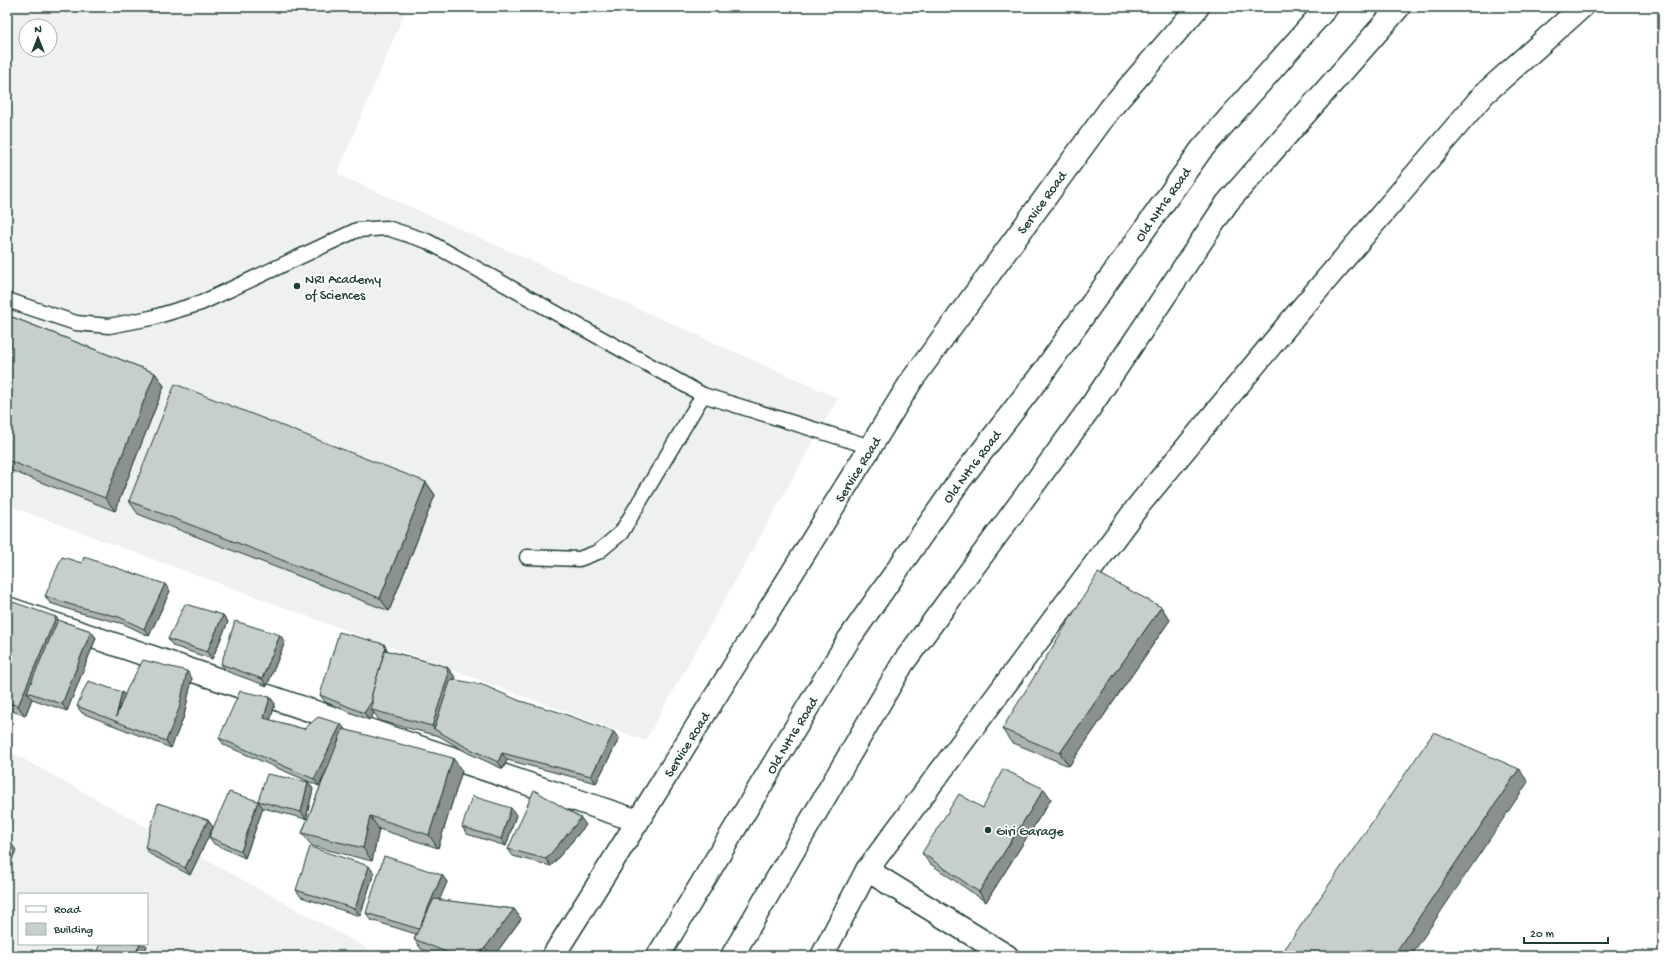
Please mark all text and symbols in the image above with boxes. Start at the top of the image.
north arrow [18,18,58,58]
text: N [34,24,42,36]
street label: Old NH16 Road [1132,164,1197,246]
street label: Service Road [1014,167,1073,238]
place label: NRI Academy of Sciences [305,272,381,305]
marker: NRI Academy of Sciences [292,281,302,291]
street label: Old NH16 Road [940,426,1007,507]
street label: Service Road [832,433,887,506]
street label: Old NH16 Road [764,693,824,778]
street label: Service Road [661,708,716,781]
place label: Giri Garage [996,824,1064,841]
marker: Giri Garage [983,825,993,835]
legend [18,893,148,945]
text: Road [54,904,81,918]
scale bar [1524,919,1608,945]
text: Building [53,924,93,938]
text: 20 m [1530,928,1555,942]

